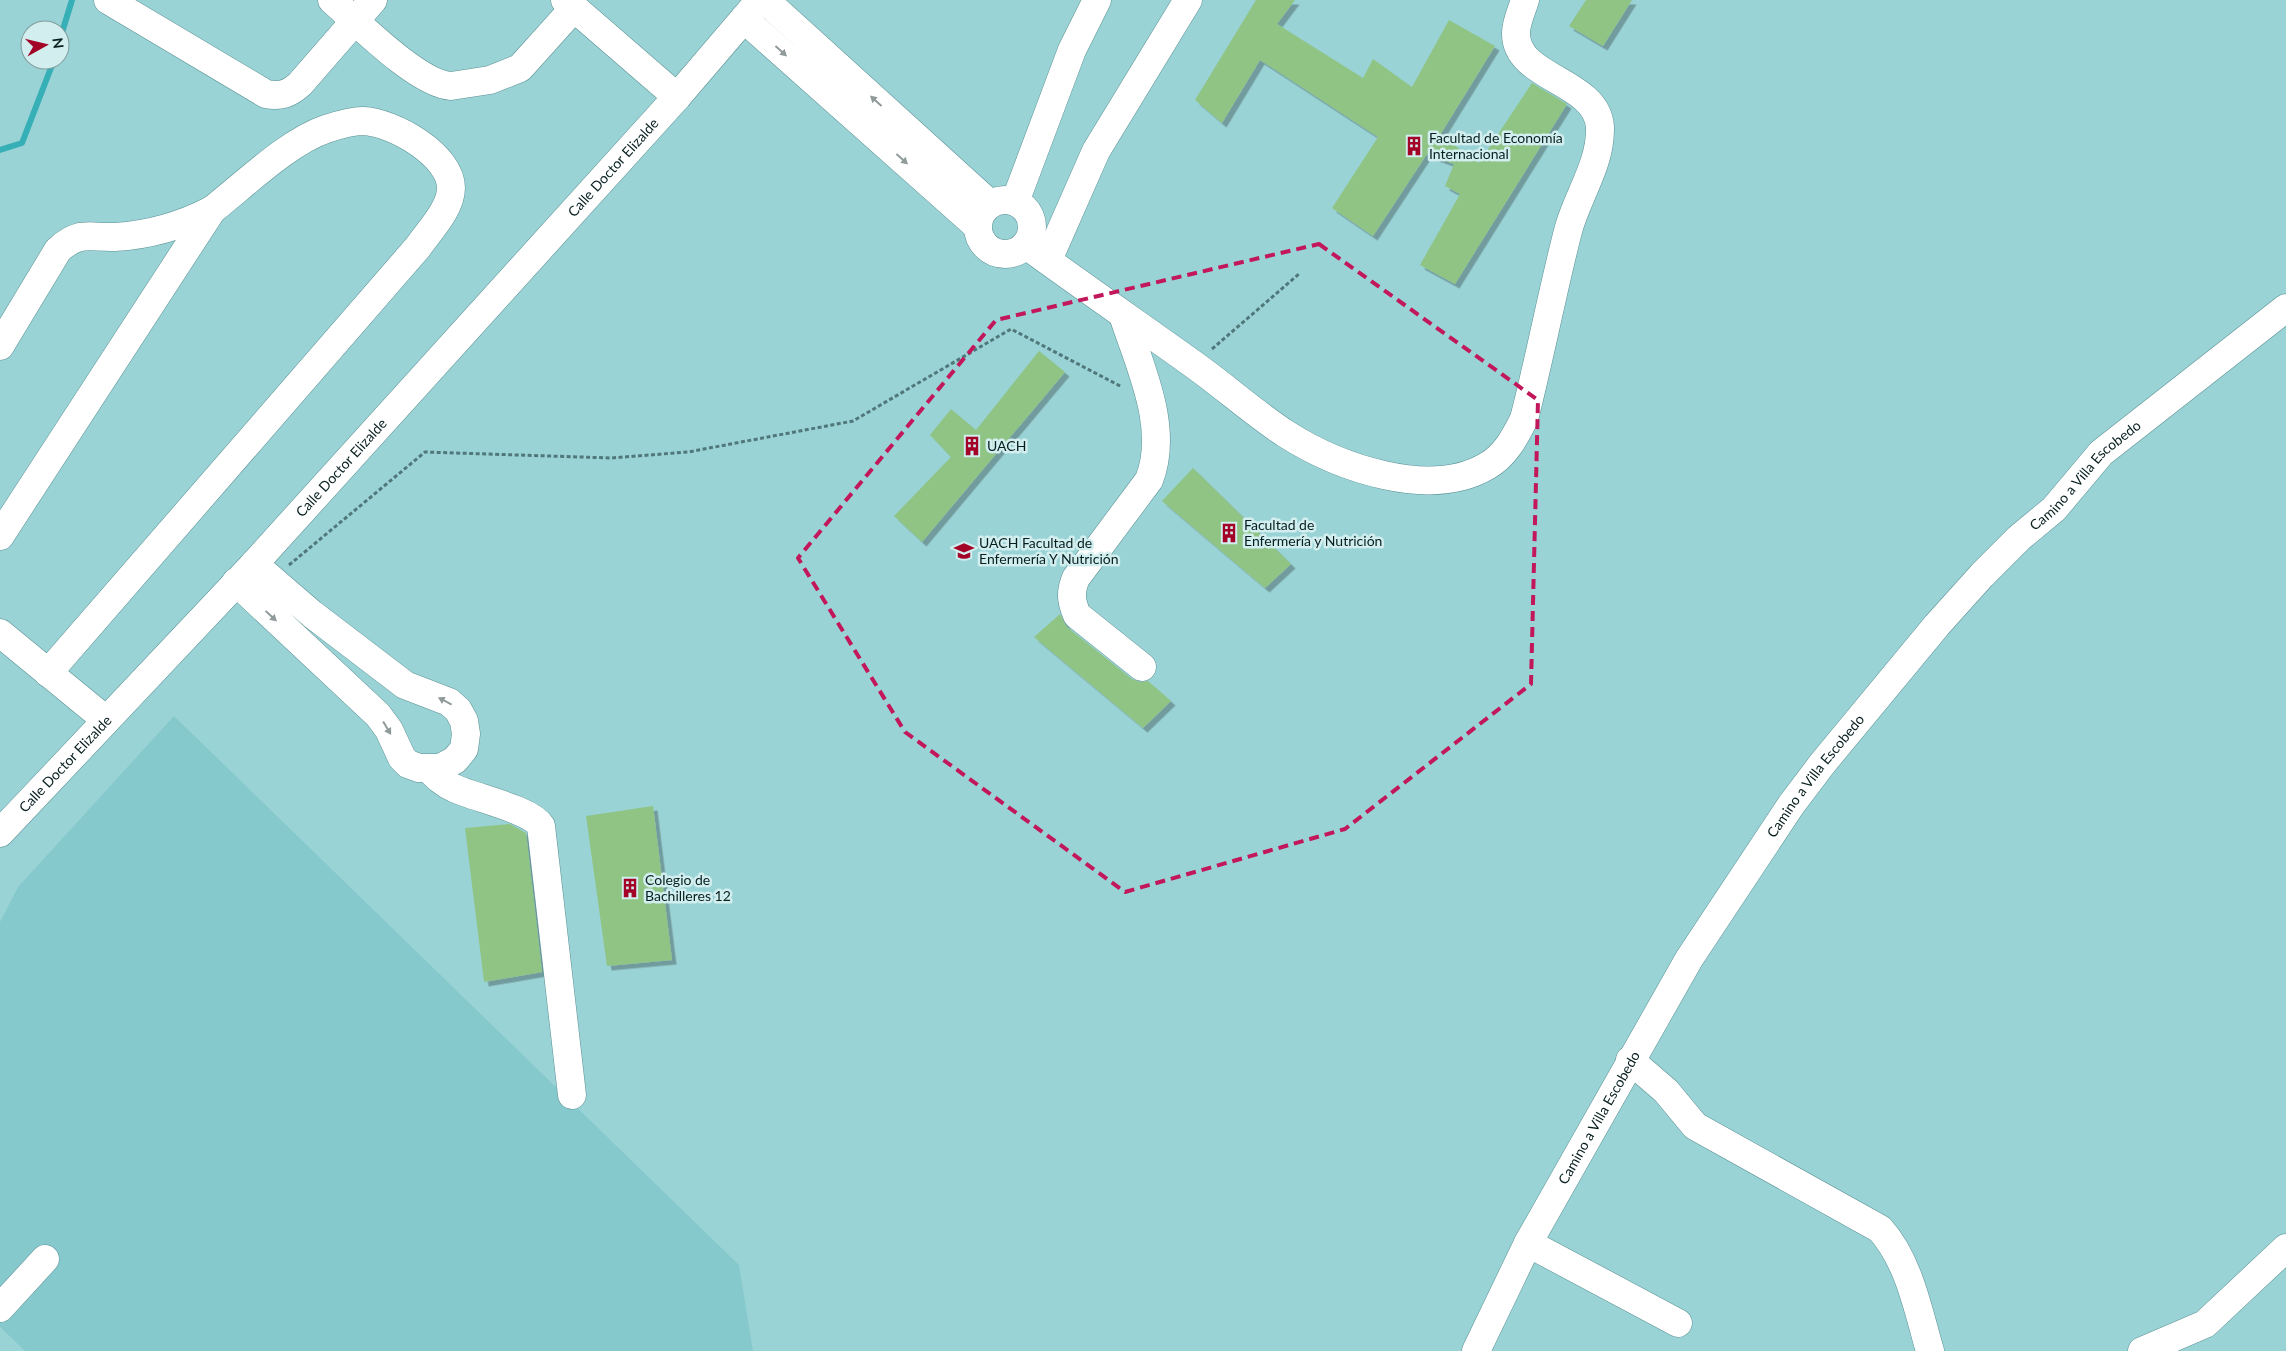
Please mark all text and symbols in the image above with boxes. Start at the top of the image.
north arrow [20,20,70,70]
text: N [49,37,68,50]
one-way arrow [774,45,786,57]
one-way arrow [871,95,883,107]
street label: Calle Doctor Elizalde [564,114,662,220]
place label: Facultad de Economía Internacional [1429,129,1563,162]
building icon: Facultad de Economía Internacional [1403,135,1425,157]
one-way arrow [896,153,908,165]
street label: Calle Doctor Elizalde [292,414,390,520]
street label: Camino a Villa Escobedo [2026,416,2144,534]
building icon: UACH [961,435,983,457]
place label: UACH [987,437,1026,454]
place label: Facultad de Enfermería y Nutrición [1244,516,1382,549]
building icon: Facultad de Enfermería y Nutrición [1218,522,1240,544]
place label: UACH Facultad de Enfermería Y Nutrición [979,534,1119,567]
school or university icon: UACH Facultad de Enfermería Y Nutrición [953,540,975,562]
one-way arrow [265,610,277,622]
one-way arrow [437,697,452,705]
street label: Camino a Villa Escobedo [1763,711,1868,840]
street label: Calle Doctor Elizalde [15,712,115,816]
one-way arrow [383,722,392,735]
place label: Colegio de Bachilleres 12 [645,871,731,904]
building icon: Colegio de Bachilleres 12 [619,877,641,899]
street label: Camino a Villa Escobedo [1554,1048,1643,1187]

